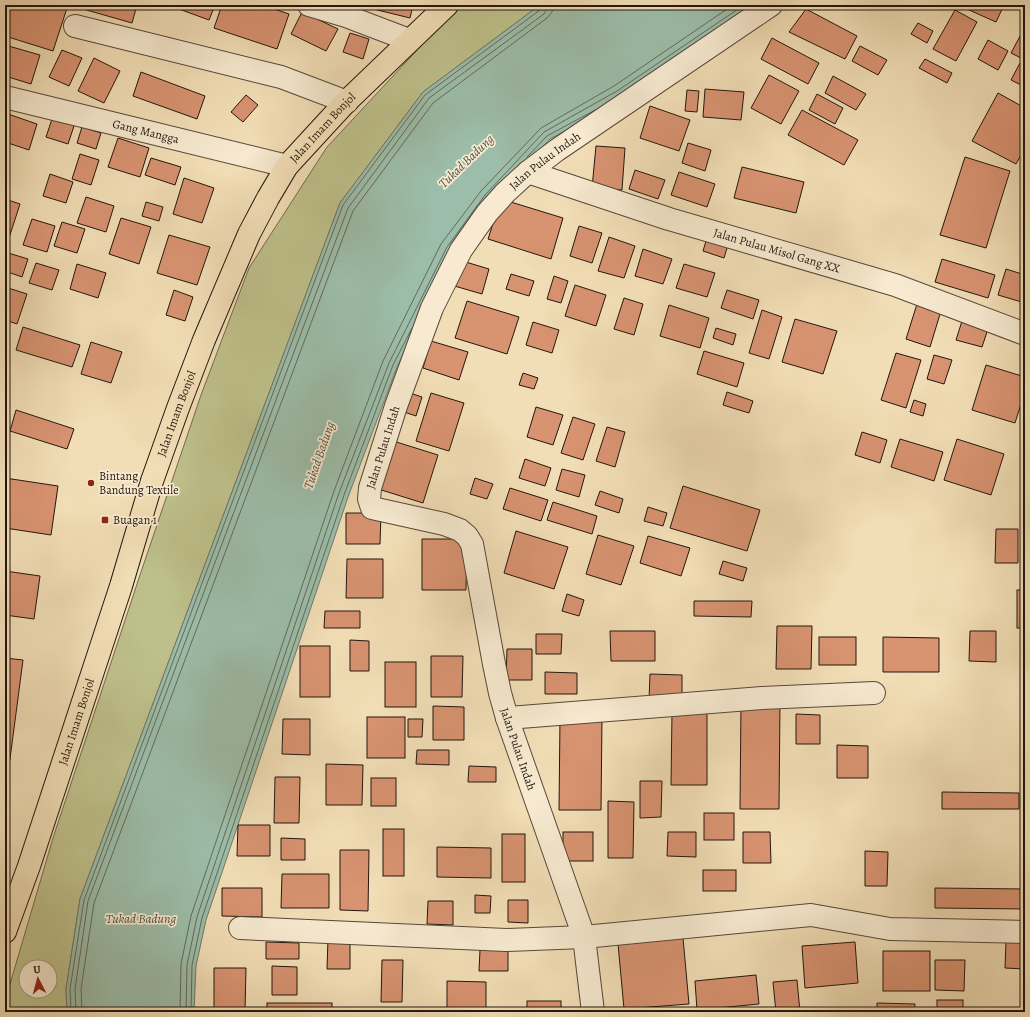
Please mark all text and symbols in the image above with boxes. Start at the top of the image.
street label: Jalan Imam Bonjol [286,89,359,166]
street label: Gang Mangga [111,116,181,147]
street label: Jalan Pulau Indah [506,128,584,193]
water label: Tukad Badung [435,130,497,192]
street label: Jalan Pulau Misol Gang XX [712,224,842,277]
street label: Jalan Imam Bonjol [153,368,200,459]
street label: Jalan Pulau Indah [362,403,404,491]
water label: Tukad Badung [300,419,339,491]
place label: Bintang Bandung Textile [99,468,179,498]
marker: Bintang Bandung Textile [86,478,96,488]
place label: Buagan 1 [113,512,157,528]
marker: Buagan 1 [100,515,110,525]
street label: Jalan Imam Bonjol [55,676,98,767]
street label: Jalan Pulau Indah [496,706,540,793]
water label: Tukad Badung [106,910,176,927]
north arrow [18,959,58,999]
text: U [33,962,42,977]

